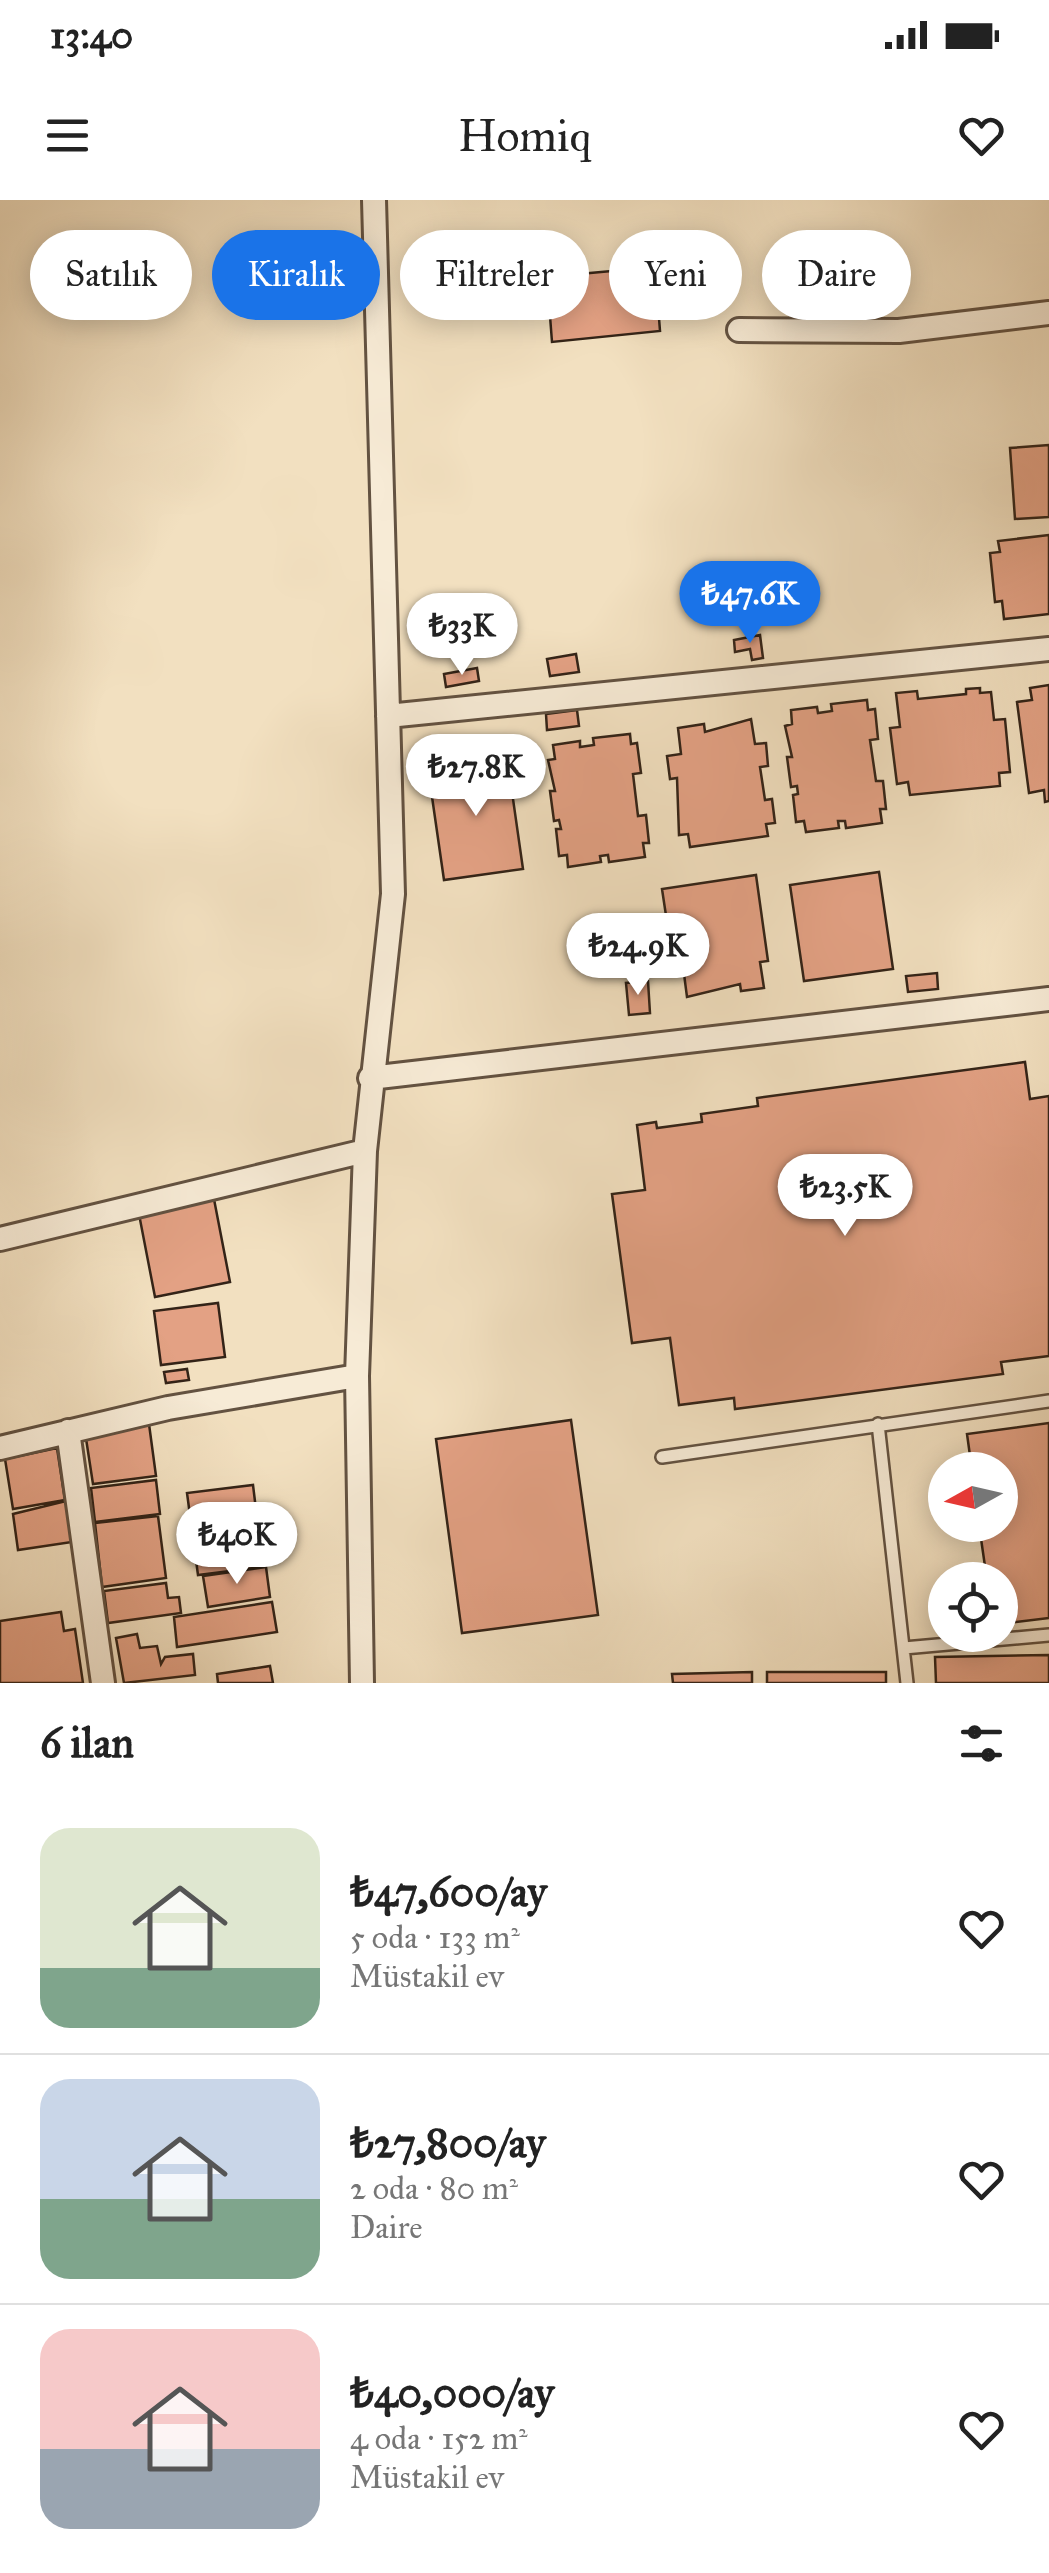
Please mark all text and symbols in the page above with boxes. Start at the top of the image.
text: 13:40 [50,12,133,58]
icon: menu [40,108,95,163]
text: Homiq [458,108,591,163]
icon: heart [954,108,1009,163]
chip: Satılık [30,230,192,320]
chip: Kiralık [212,230,380,320]
chip: Filtreler [400,230,589,320]
chip: Yeni [609,230,742,320]
chip: Daire [762,230,911,320]
pin: ₺47.6K [669,561,831,646]
text: ₺47.6K [701,574,799,613]
pin: ₺33K [403,593,521,678]
text: ₺33K [429,606,495,645]
pin: ₺27.8K [395,734,557,819]
text: ₺27.8K [428,747,524,786]
pin: ₺24.9K [557,913,719,998]
text: ₺24.9K [588,926,688,965]
pin: ₺23.5K [764,1154,926,1239]
text: ₺23.5K [800,1167,890,1206]
north arrow [928,1452,1018,1542]
map controls [928,1452,1018,1652]
pin: ₺40K [178,1502,296,1587]
text: ₺40K [198,1515,276,1554]
button: locate [928,1562,1018,1652]
icon: filters [954,1716,1009,1771]
text: 6 ilan [40,1717,134,1769]
text: ₺47,600/ay [350,1866,547,1918]
icon: home [120,1868,240,1988]
icon: heart [954,1901,1009,1956]
text: 5 oda · 133 m² [350,1918,520,1957]
text: Müstakil ev [350,1957,504,1996]
text: ₺27,800/ay [350,2117,546,2169]
icon: home [120,2119,240,2239]
icon: heart [954,2152,1009,2207]
text: 2 oda · 80 m² [350,2169,518,2208]
text: Daire [350,2208,423,2247]
text: ₺40,000/ay [350,2367,554,2419]
icon: home [120,2369,240,2489]
icon: heart [954,2402,1009,2457]
text: 4 oda · 152 m² [350,2419,528,2458]
text: Müstakil ev [350,2458,504,2497]

